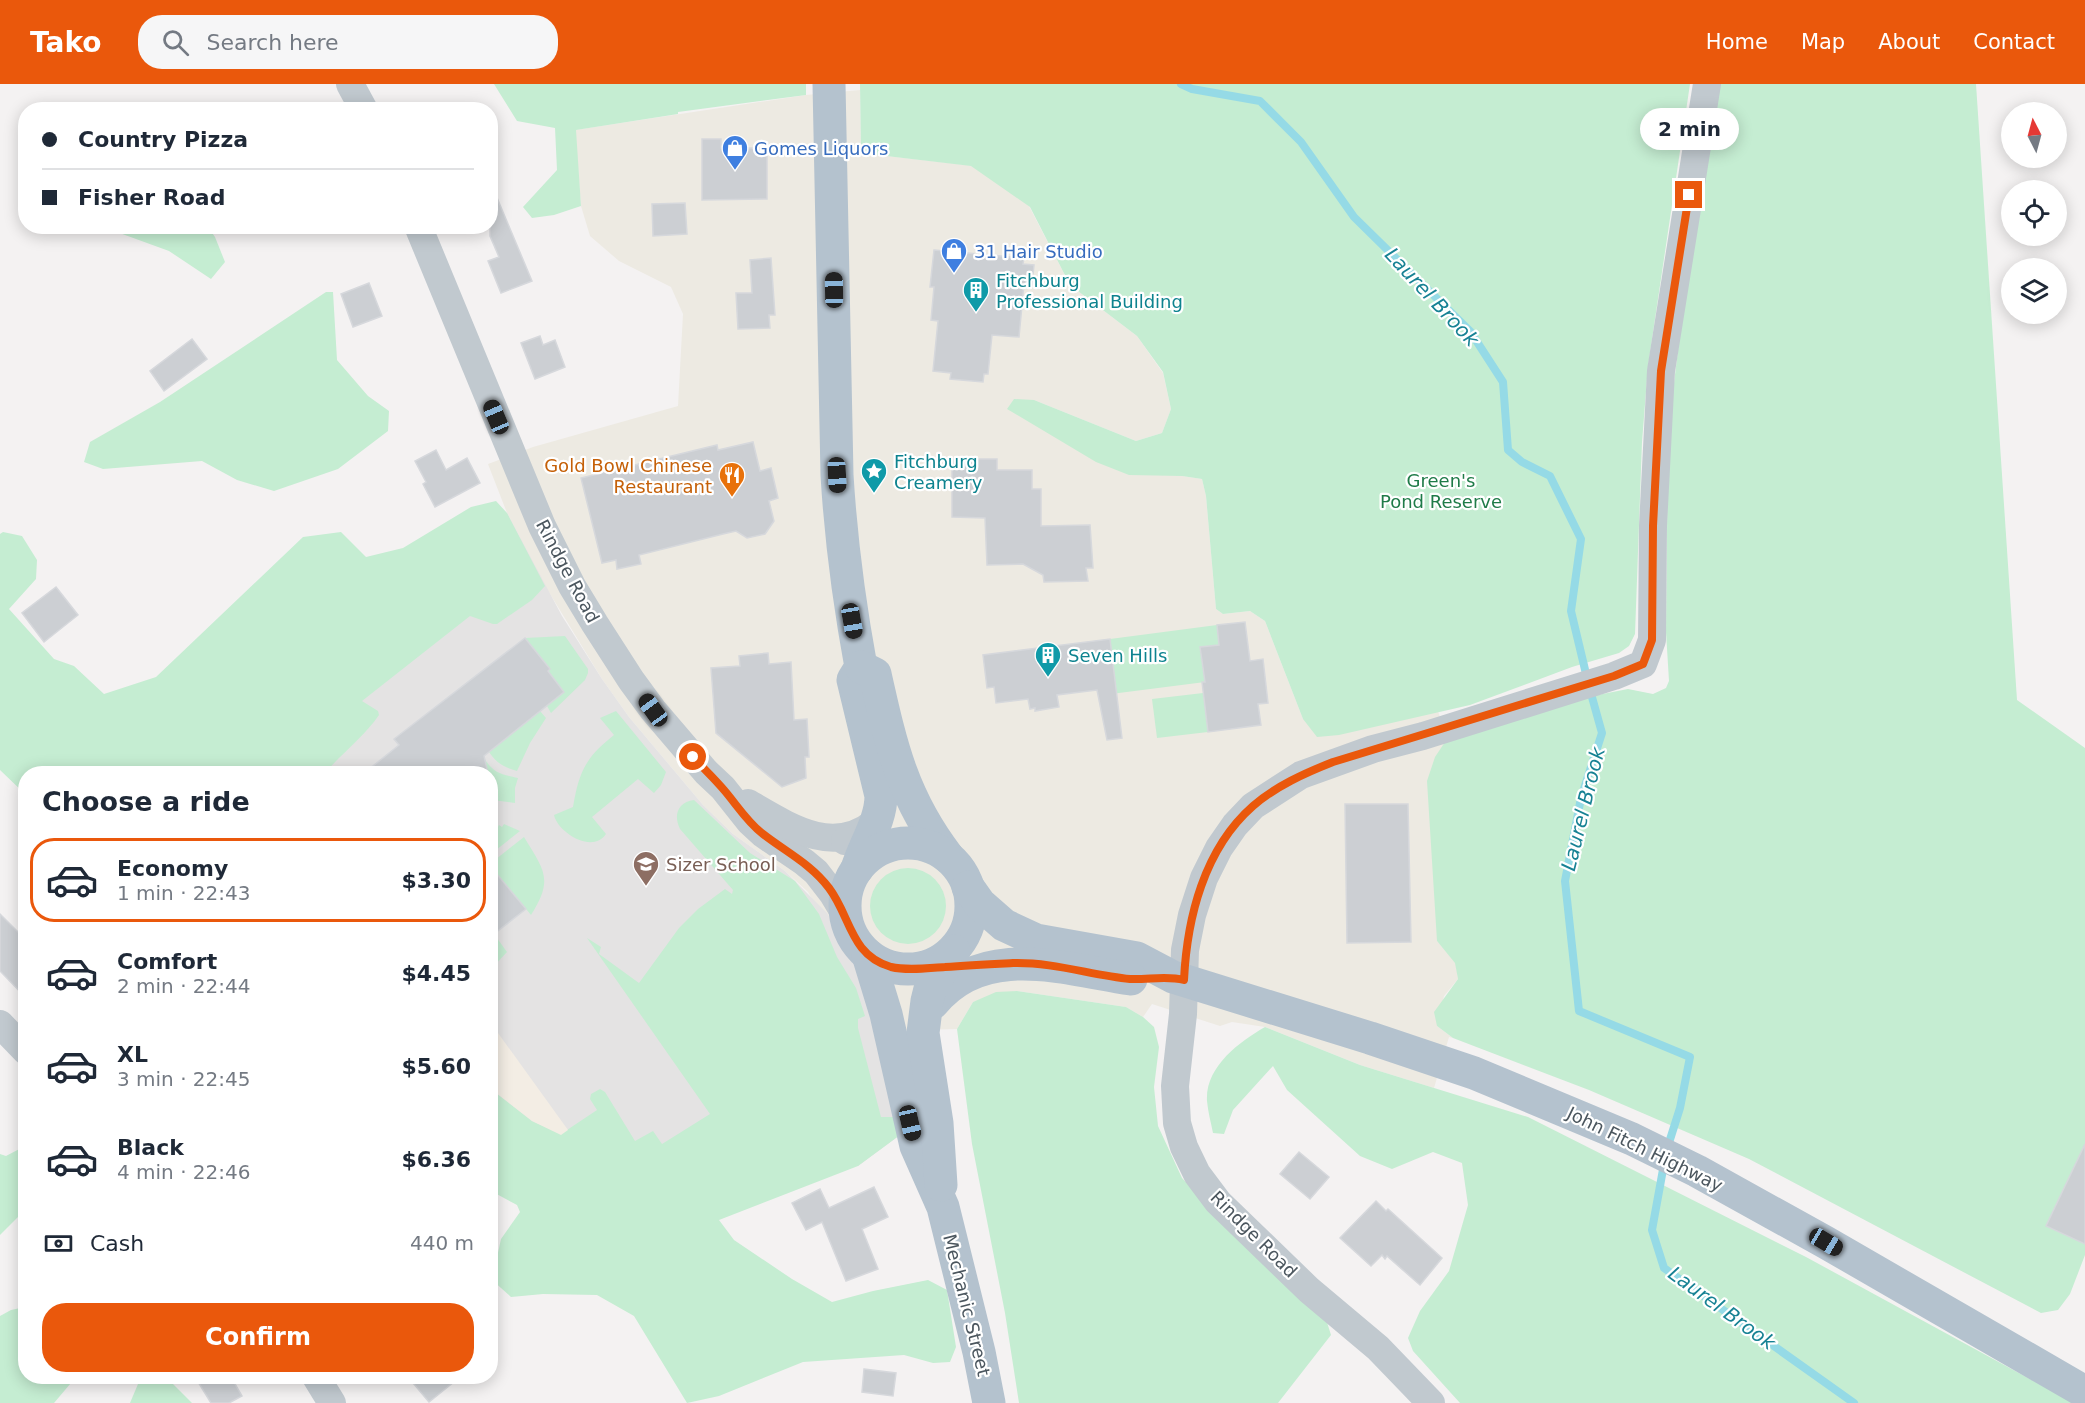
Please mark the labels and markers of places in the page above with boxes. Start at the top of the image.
shop icon: Gomes Liquors [720,133,750,171]
place label: Gomes Liquors [754,138,888,159]
shop icon: 31 Hair Studio [939,236,969,274]
place label: 31 Hair Studio [974,241,1103,262]
place label: Fitchburg Professional Building [996,270,1183,312]
building icon: Fitchburg Professional Building [961,275,991,313]
place label: Fitchburg Creamery [894,451,983,493]
place label: Gold Bowl Chinese Restaurant [544,455,712,497]
place icon: Fitchburg Creamery [859,456,889,494]
restaurant icon: Gold Bowl Chinese Restaurant [717,460,747,498]
building icon: Seven Hills [1033,640,1063,678]
place label: Seven Hills [1068,645,1167,666]
school or university icon: Sizer School [631,849,661,887]
place label: Sizer School [666,854,776,875]

